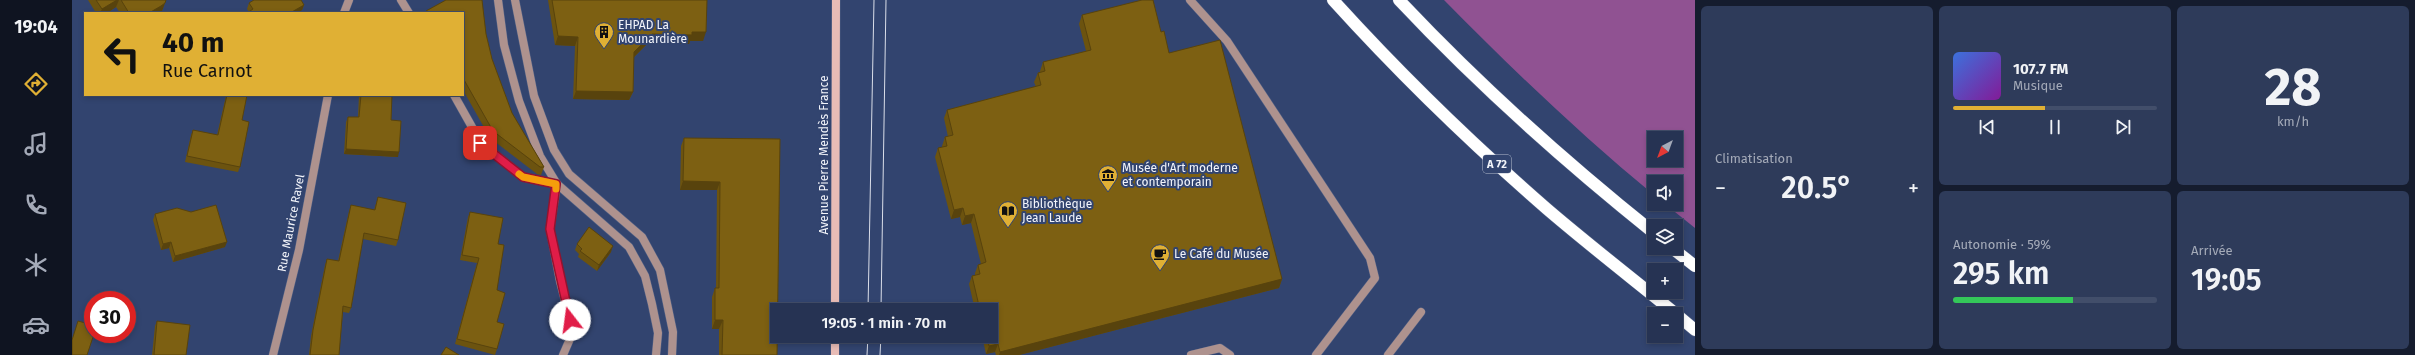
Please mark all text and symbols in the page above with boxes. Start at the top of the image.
text: 19:04 [14,16,58,38]
place label: EHPAD La Mounardière [618,18,687,46]
building icon: EHPAD La Mounardière [593,21,615,49]
text: 40 m [162,26,225,59]
icon: left [96,28,148,80]
text: 28 [2264,56,2322,119]
text: Rue Carnot [162,60,252,82]
text: 107.7 FM [2013,60,2068,78]
icon: directions [22,70,50,98]
street label: Avenue Pierre Mendès France [817,75,831,235]
text: Musique [2013,78,2063,93]
text: km/h [2277,114,2309,129]
icon: previous [1976,116,1998,138]
icon: pause [2044,116,2066,138]
icon: next [2112,116,2134,138]
pin [463,126,497,160]
icon: music [22,130,50,158]
north arrow [1647,131,1683,167]
map controls [1647,131,1683,343]
icon: arrive [469,132,491,154]
text: Climatisation [1715,151,1793,166]
road number: A 72 [1483,155,1511,173]
place label: Musée d'Art moderne et contemporain [1122,161,1238,189]
museum icon: Musée d'Art moderne et contemporain [1097,164,1119,192]
text: 20.5° [1781,170,1853,206]
street label: Rue Maurice Ravel [275,172,307,273]
button: sound [1647,175,1683,211]
text: − [1715,175,1726,202]
text: + [1908,175,1919,202]
icon: phone [22,191,50,219]
place label: Bibliothèque Jean Laude [1022,197,1092,225]
library icon: Bibliothèque Jean Laude [997,200,1019,228]
button: layers [1647,219,1683,255]
text: Autonomie · 59% [1953,237,2051,252]
cafe icon: Le Café du Musée [1149,243,1171,271]
text: Arrivée [2191,243,2233,258]
place label: Le Café du Musée [1174,247,1269,261]
icon: climate [22,251,50,279]
text: 295 km [1953,256,2049,292]
text: 19:05 [2191,262,2262,298]
button: + [1647,263,1683,299]
speed limit sign: 30 [84,291,136,343]
position arrow [549,299,591,341]
button: − [1647,307,1683,343]
icon: car [22,311,50,339]
text: 19:05 · 1 min · 70 m [821,314,947,332]

